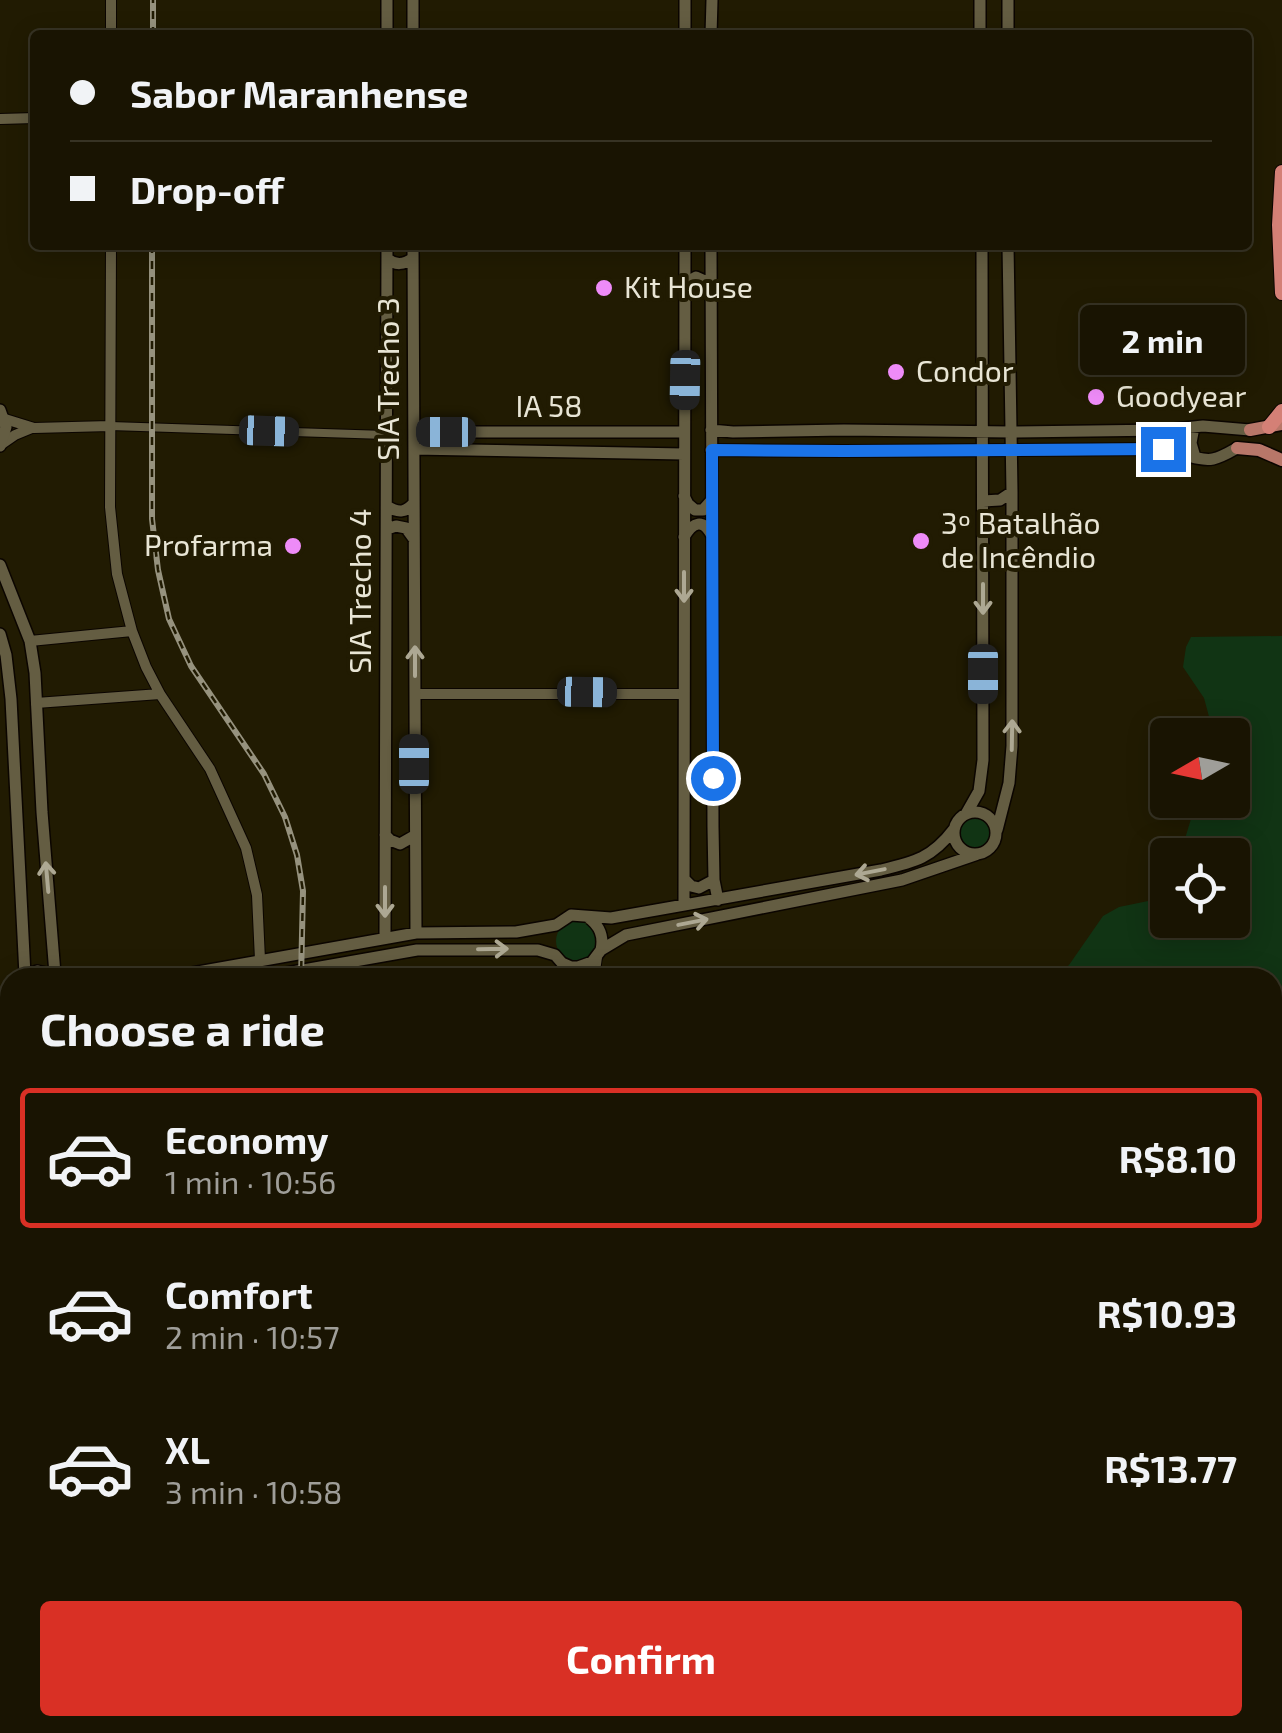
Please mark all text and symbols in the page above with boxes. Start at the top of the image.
text: Sabor Maranhense [130,70,468,116]
text: Drop-off [130,166,284,212]
place label: Kit House [624,268,753,304]
marker: Kit House [593,277,615,299]
street label: SIA Trecho 3 [369,297,405,461]
callout: 2 min [1080,304,1246,374]
text: 2 min [1122,321,1203,359]
car [669,350,701,410]
place label: Condor [916,352,1014,388]
marker: Condor [885,361,907,383]
place label: Goodyear [1116,377,1246,413]
marker: Goodyear [1085,386,1107,408]
street label: IA 58 [516,387,582,423]
car [238,415,300,447]
car [416,417,476,447]
route end [1141,427,1186,472]
place label: 3º Batalhão de Incêndio [941,504,1101,574]
street label: SIA Trecho 4 [341,508,377,674]
place label: Profarma [144,526,273,562]
marker: 3º Batalhão de Incêndio [910,530,932,552]
marker: Profarma [282,535,304,557]
one-way arrow [674,570,694,603]
one-way arrow [974,582,992,614]
car [968,644,998,704]
one-way arrow [405,645,424,677]
car [557,676,617,708]
north arrow [1150,718,1250,818]
map controls [1150,718,1250,938]
one-way arrow [1002,719,1021,751]
car [399,734,429,794]
route start [691,756,736,801]
button: locate [1150,838,1250,938]
one-way arrow [38,861,57,893]
one-way arrow [855,863,887,882]
one-way arrow [376,886,394,918]
one-way arrow [676,911,708,930]
one-way arrow [476,940,509,958]
text: Choose a ride [40,1001,325,1055]
icon: car [45,1113,135,1203]
text: Economy [165,1116,329,1162]
text: R$8.10 [1119,1135,1237,1181]
text: 1 min · 10:56 [165,1162,336,1200]
icon: car [45,1268,135,1358]
text: Comfort [165,1271,313,1317]
text: R$10.93 [1097,1290,1237,1336]
text: 2 min · 10:57 [165,1317,340,1355]
icon: car [45,1423,135,1513]
text: XL [165,1426,210,1472]
text: R$13.77 [1104,1445,1237,1491]
text: 3 min · 10:58 [165,1472,342,1510]
button: Confirm [40,1601,1242,1716]

